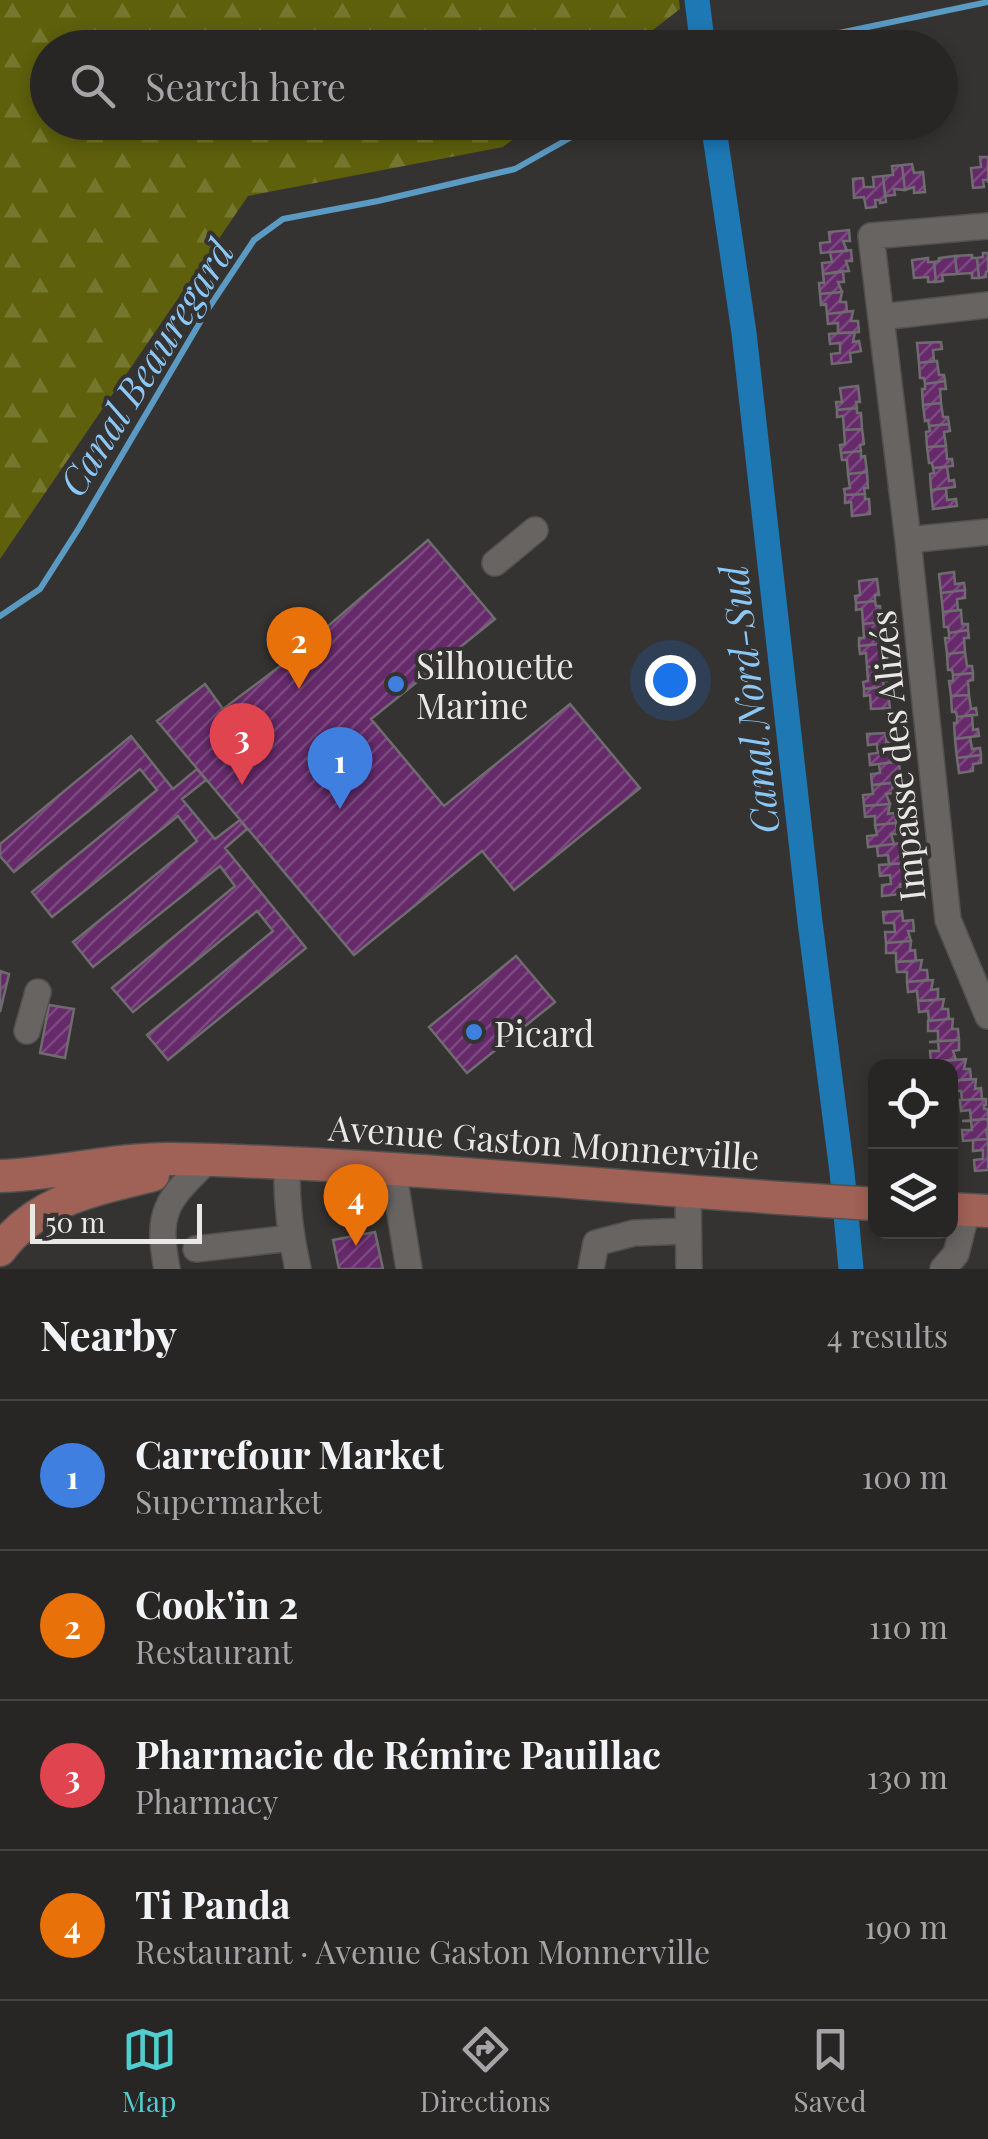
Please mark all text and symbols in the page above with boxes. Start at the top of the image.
search box [30,30,958,140]
icon: search [65,58,120,113]
text: Search here [145,60,346,111]
water label: Canal Beauregard [46,228,245,504]
water label: Canal Nord-Sud [706,562,790,837]
pin: 2 [266,606,332,689]
street label: Impasse des Alizés [857,608,935,904]
place label: Silhouette Marine [416,641,574,728]
your location [645,655,696,706]
marker: Silhouette Marine [385,673,407,695]
pin: 3 [210,702,274,785]
pin: 1 [308,726,372,809]
place label: Picard [494,1009,594,1056]
marker: Picard [463,1021,485,1043]
map controls [868,1059,958,1239]
button: locate [868,1059,958,1149]
street label: Avenue Gaston Monnerville [326,1102,761,1180]
button: layers [868,1149,958,1239]
pin: 4 [324,1164,388,1246]
scale bar [30,1199,202,1244]
text: 50 m [45,1203,105,1240]
text: Nearby [40,1306,177,1362]
text: 4 results [827,1313,948,1356]
text: Carrefour Market [135,1428,444,1479]
text: 1 [66,1454,79,1497]
text: 100 m [861,1454,948,1497]
text: Supermarket [135,1479,322,1522]
text: Cook'in 2 [135,1578,298,1629]
text: 2 [64,1604,81,1647]
text: 110 m [869,1604,948,1647]
text: Restaurant [135,1629,293,1672]
text: Pharmacie de Rémire Pauillac [135,1728,661,1779]
text: 3 [65,1754,80,1797]
text: 130 m [867,1754,948,1797]
text: Pharmacy [135,1779,278,1822]
text: Ti Panda [135,1878,291,1929]
text: 4 [64,1904,81,1947]
text: 190 m [864,1904,948,1947]
text: Restaurant · Avenue Gaston Monnerville [135,1929,710,1972]
tab: Map [122,2022,177,2119]
tab: Directions [420,2022,550,2119]
tab: Saved [794,2022,866,2119]

